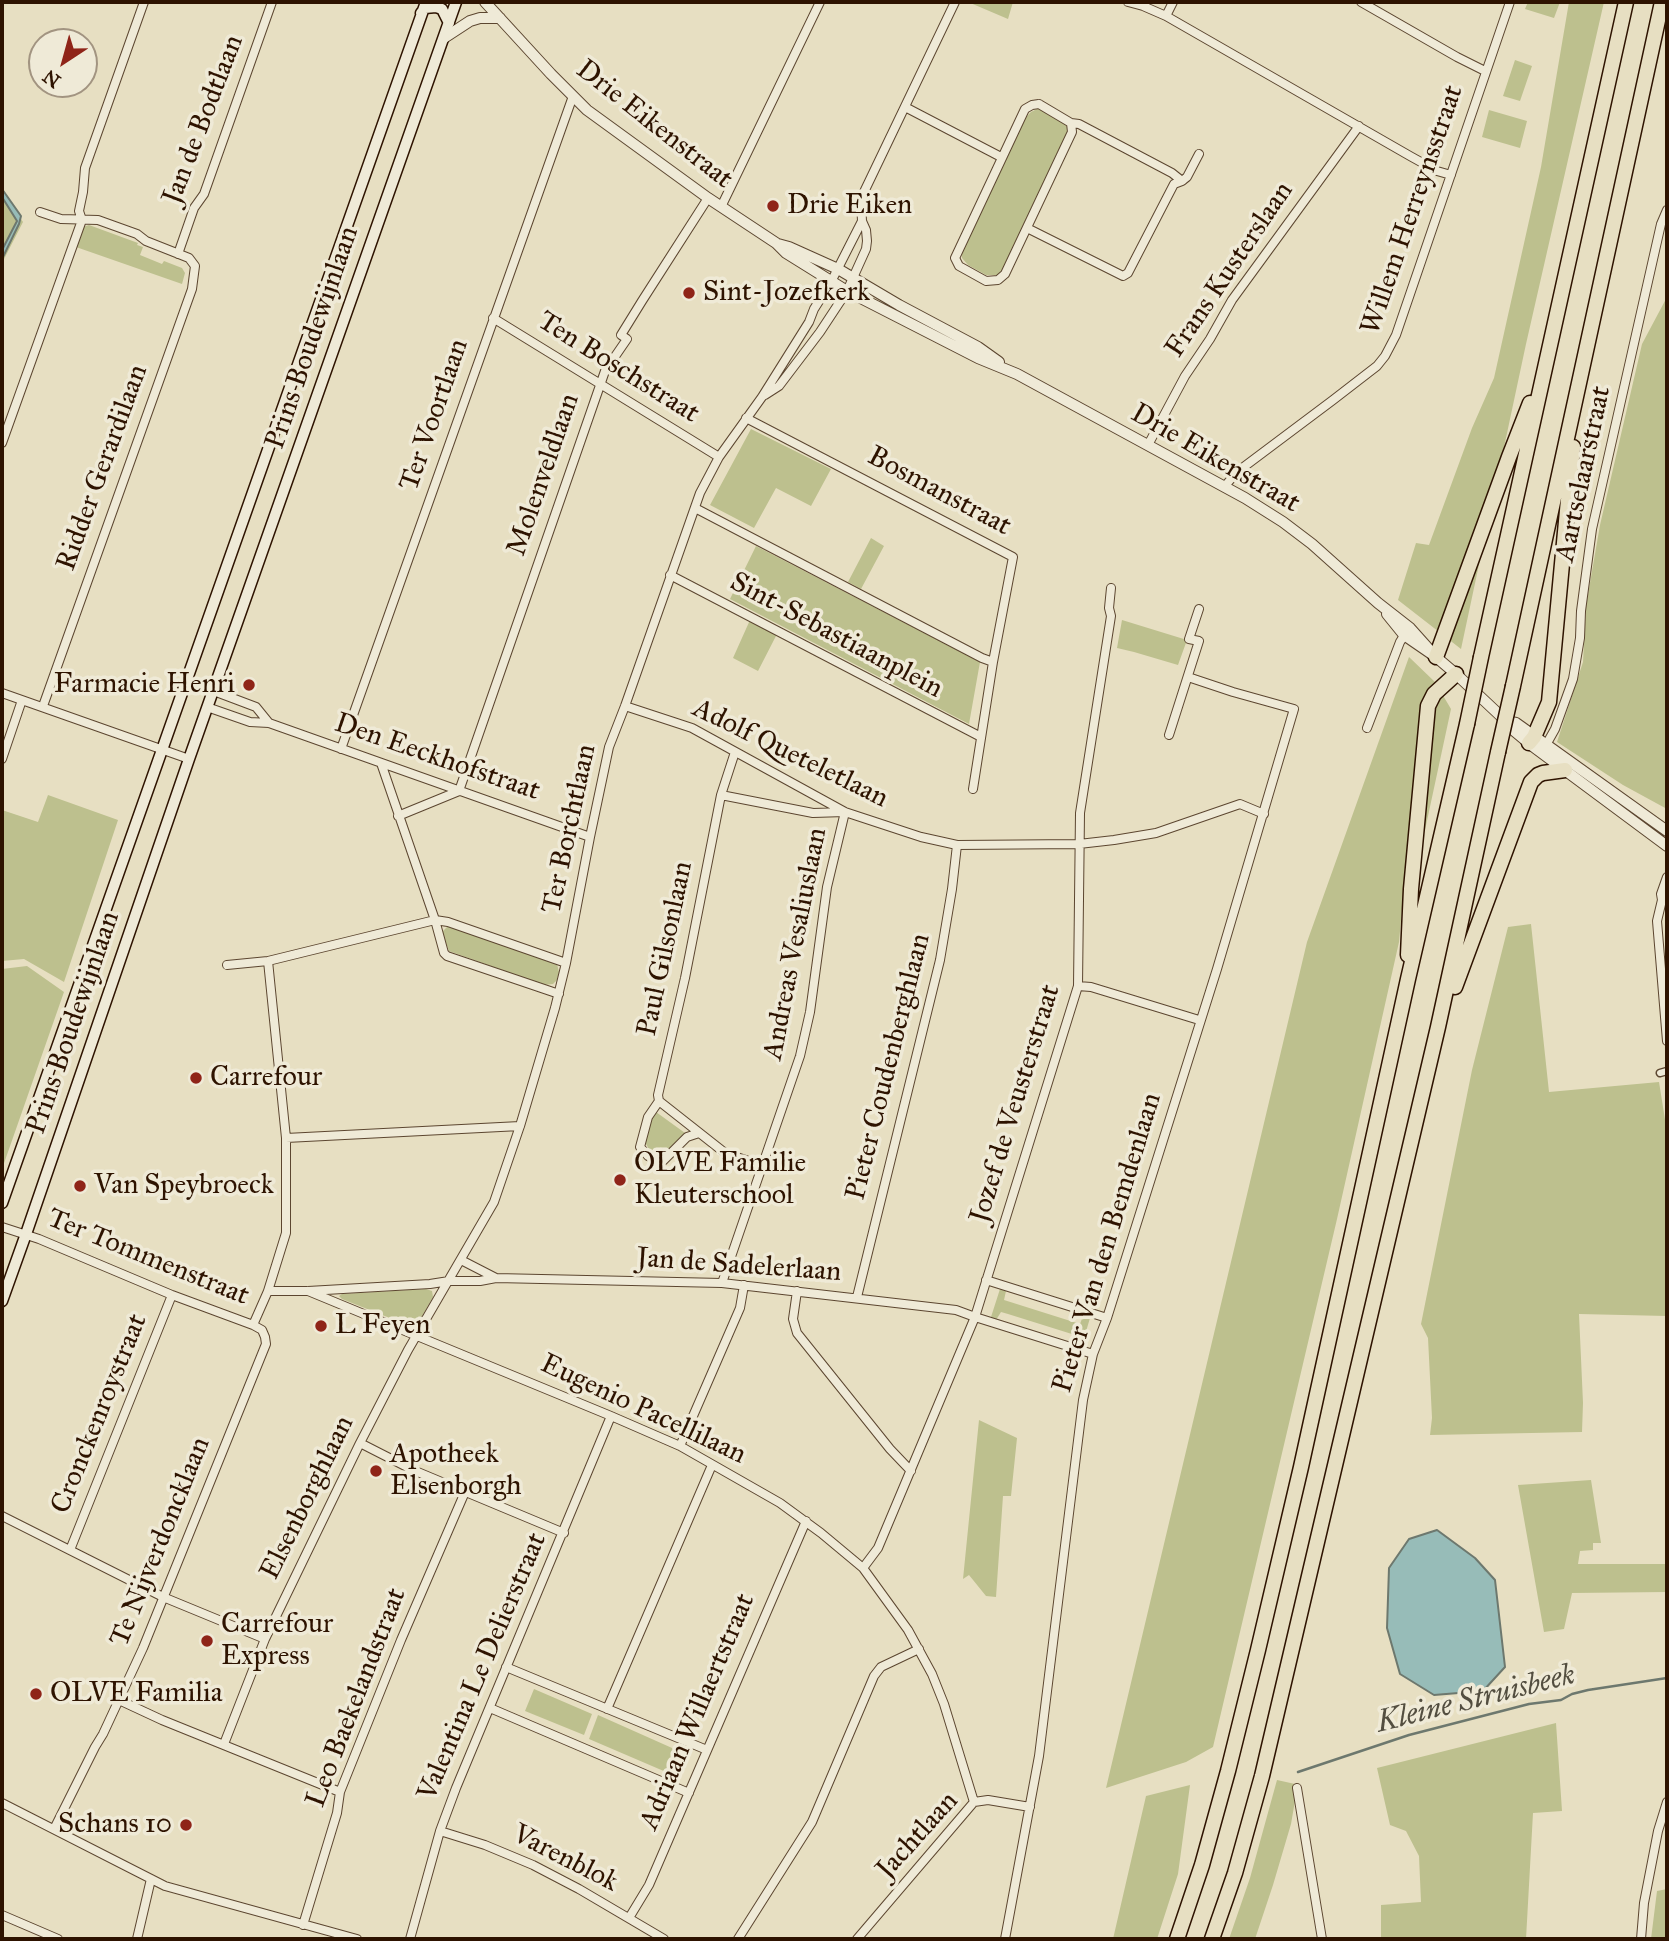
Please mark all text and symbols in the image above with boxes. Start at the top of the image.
north arrow [28,28,98,98]
street label: Jan de Bodtlaan [156,31,252,209]
street label: Drie Eikenstraat [569,53,739,197]
text: N [38,65,65,93]
street label: Willem Herreynsstraat [1355,81,1471,339]
street label: Frans Kusterslaan [1159,176,1301,364]
place label: Drie Eiken [787,189,912,223]
marker: Drie Eiken [765,198,781,214]
street label: Prins Boudewijnlaan [259,222,367,454]
place label: Sint-Jozefkerk [703,276,870,310]
marker: Sint-Jozefkerk [681,285,697,301]
street label: Ten Boschstraat [531,305,705,431]
street label: Ter Voortlaan [393,335,477,495]
street label: Ridder Gerardilaan [50,361,156,575]
street label: Aartselaarstraat [1549,383,1619,565]
street label: Molenveldlaan [501,390,587,560]
street label: Drie Eikenstraat [1125,397,1305,521]
street label: Bosmanstraat [861,440,1017,544]
street label: Sint-Sebastiaanplein [724,566,948,706]
place label: Farmacie Henri [54,668,235,702]
marker: Farmacie Henri [241,677,257,693]
street label: Adolf Queteletlaan [687,692,893,816]
street label: Den Eeckhofstraat [330,707,544,809]
street label: Ter Borchtlaan [536,742,604,916]
street label: Andreas Vesaliuslaan [757,825,835,1063]
street label: Paul Gilsonlaan [631,859,701,1039]
street label: Prins Boudewijnlaan [20,907,128,1139]
street label: Pieter Coudenberghlaan [840,930,938,1204]
street label: Jozef de Veusterstraat [964,981,1068,1227]
place label: Carrefour [210,1061,322,1095]
marker: Carrefour [188,1070,204,1086]
street label: Pieter Van den Bemdenlaan [1046,1089,1170,1397]
place label: OLVE Familie Kleuterschool [634,1147,806,1213]
place label: Van Speybroeck [94,1169,274,1203]
marker: OLVE Familie Kleuterschool [612,1172,628,1188]
marker: Van Speybroeck [72,1178,88,1194]
street label: Ter Tommenstraat [42,1202,254,1314]
street label: Jan de Sadelerlaan [636,1242,842,1290]
street label: Cronckenroystraat [45,1309,155,1519]
place label: L Feyen [335,1309,431,1343]
marker: L Feyen [313,1318,329,1334]
street label: Eugenio Pacellilaan [535,1348,751,1472]
street label: Elsenborghlaan [254,1411,362,1585]
street label: Te Nijverdoncklaan [104,1432,218,1652]
place label: Apotheek Elsenborgh [390,1438,521,1504]
marker: Apotheek Elsenborgh [368,1463,384,1479]
street label: Valentina Le Delierstraat [411,1528,555,1806]
street label: Leo Baekelandstraat [300,1584,414,1812]
street label: Adriaan Willaertstraat [633,1589,763,1835]
place label: Carrefour Express [221,1608,333,1674]
marker: Carrefour Express [199,1633,215,1649]
water label: Kleine Struisbeek [1373,1658,1579,1742]
place label: OLVE Familia [50,1677,223,1711]
marker: OLVE Familia [28,1686,44,1702]
street label: Jachtlaan [870,1785,966,1887]
place label: Schans 10 [58,1808,172,1842]
marker: Schans 10 [178,1817,194,1833]
street label: Varenblok [506,1818,624,1900]

